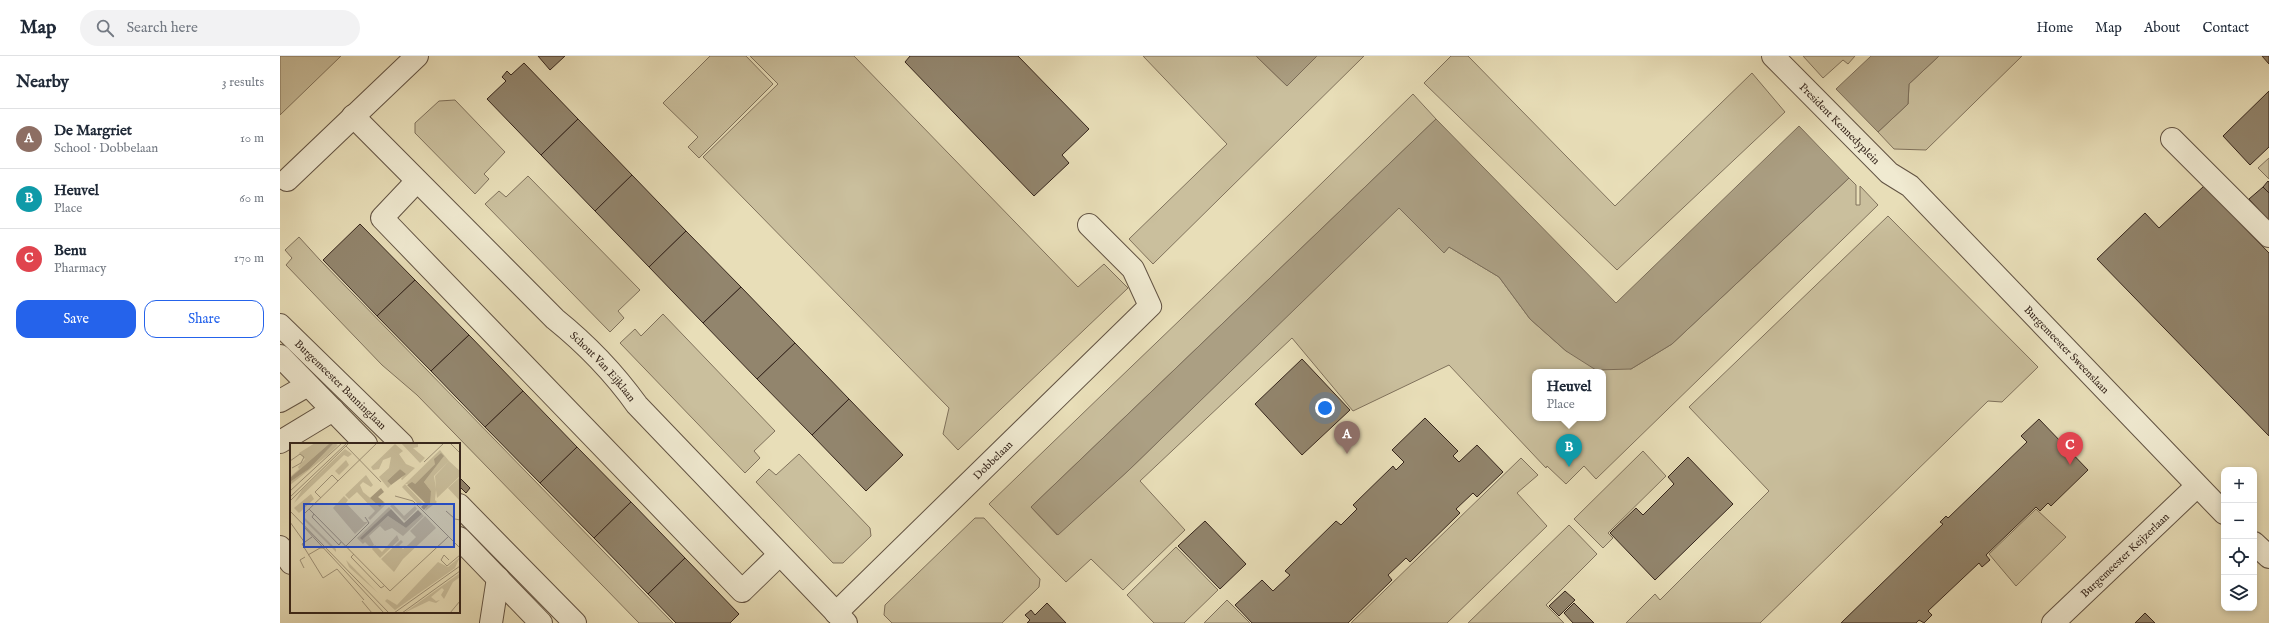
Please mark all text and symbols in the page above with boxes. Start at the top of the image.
search box [80,10,360,46]
text: Map [20,16,56,40]
icon: search [94,17,116,39]
text: Search here [126,18,198,37]
text: Home [2037,19,2073,37]
text: Map [2095,19,2122,37]
text: About [2144,19,2180,37]
text: Contact [2202,19,2249,37]
text: Nearby [16,72,69,93]
text: 3 results [222,74,264,91]
street label: President Kennedyplein [1796,81,1883,168]
text: De Margriet [54,121,132,140]
text: A [25,130,33,147]
text: 10 m [240,130,264,147]
text: School · Dobbelaan [54,140,158,157]
text: Heuvel [54,181,99,200]
text: B [25,190,33,207]
text: 60 m [239,190,264,207]
text: Place [54,200,82,217]
text: Benu [54,241,86,260]
text: C [24,250,34,267]
text: 170 m [234,250,264,267]
text: Pharmacy [54,260,106,277]
button: Save [16,300,136,338]
button: Share [144,300,264,338]
street label: Burgemeester Sweenslaan [2021,303,2112,397]
street label: Schout Van Eijklaan [567,329,638,405]
street label: Burgemeester Banninglaan [291,337,389,433]
popup [1532,369,1606,421]
text: Heuvel [1547,377,1591,396]
text: Place [1547,396,1575,413]
your location [1315,398,1335,418]
pin: A [1334,421,1360,454]
pin: C [2057,432,2083,465]
pin: B [1556,434,1582,467]
street label: Dobbelaan [971,438,1016,483]
inset map [290,443,460,613]
map controls [2221,467,2257,611]
button: + [2221,467,2257,503]
button: − [2221,503,2257,539]
street label: Burgemeester Keijzerlaan [2078,510,2173,601]
button: locate [2221,539,2257,575]
button: layers [2221,575,2257,611]

